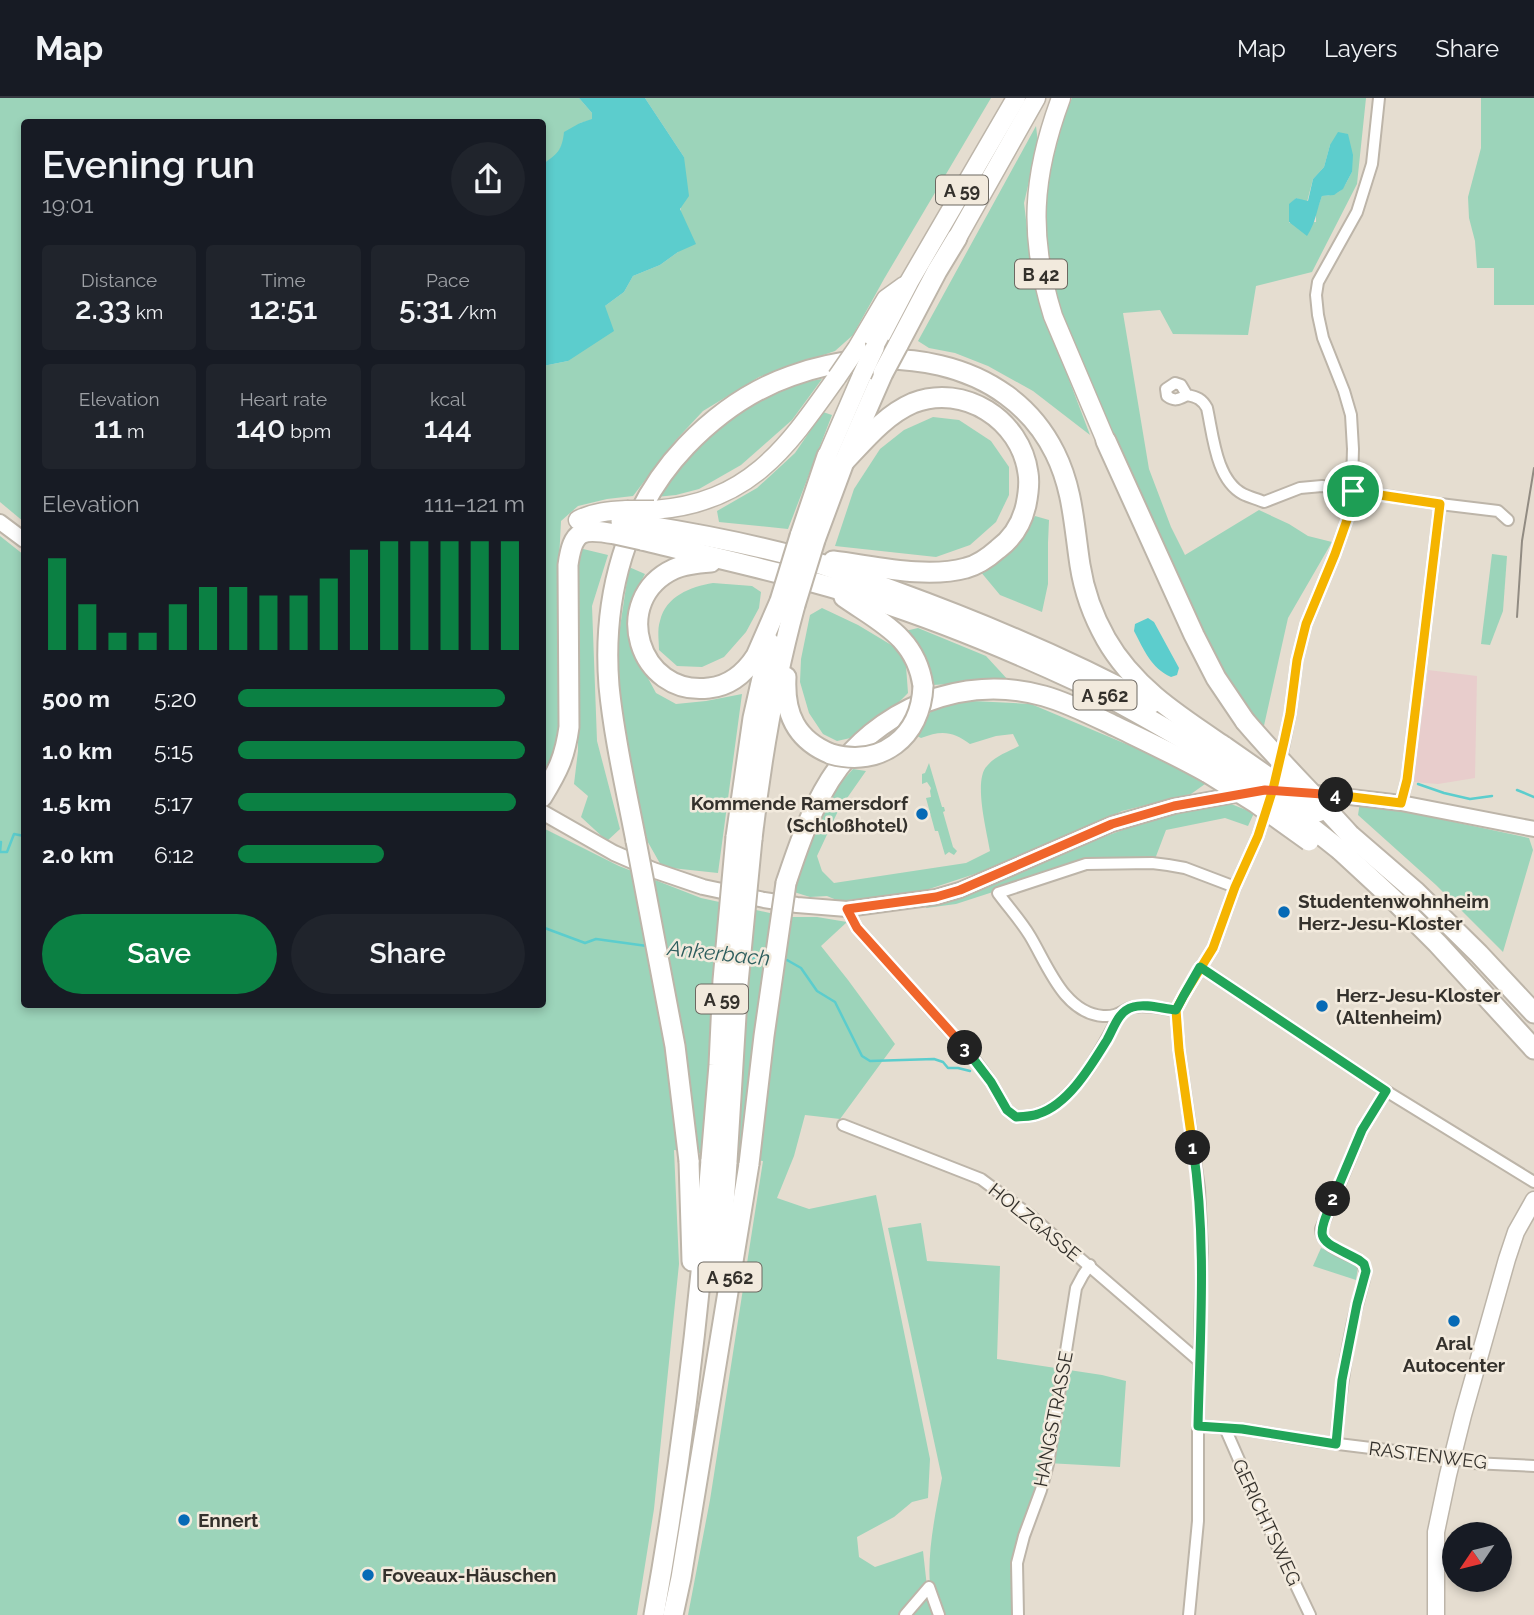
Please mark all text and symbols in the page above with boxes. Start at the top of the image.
text: Map [35,29,103,68]
text: Map [1237,34,1286,63]
text: Layers [1324,34,1397,63]
text: Share [1435,34,1499,63]
text: Evening run [42,142,255,187]
button: share [451,142,525,216]
road number: A 59 [936,176,988,204]
text: 19:01 [42,191,94,218]
road number: B 42 [1015,260,1067,288]
text: Distance [81,269,157,291]
text: Time [261,269,306,291]
text: Pace [426,269,470,291]
text: 2.33 [75,291,131,326]
text: 12:51 [250,291,317,326]
text: 5:31 [399,291,453,326]
text: km [131,301,163,323]
text: /km [453,301,497,323]
text: Elevation [79,388,160,410]
text: Heart rate [240,388,327,410]
text: kcal [430,388,466,410]
text: 11 [94,410,122,445]
text: 140 [236,410,285,445]
text: 144 [424,410,472,445]
text: m [122,420,144,442]
text: bpm [285,420,331,442]
pin [1323,461,1383,521]
icon: arrive [1334,472,1372,510]
text: Elevation [42,490,140,517]
text: 111–121 m [424,490,525,517]
road number: A 562 [1074,680,1136,710]
text: 500 m [42,685,110,712]
text: 5:20 [154,685,197,712]
text: 1.0 km [42,737,112,764]
text: 5:15 [154,737,193,764]
pin: 4 [1318,778,1354,812]
text: 4 [1330,783,1341,805]
text: 1.5 km [42,789,111,816]
text: 5:17 [154,789,193,816]
place label: Kommende Ramersdorf (Schloßhotel) [691,792,909,836]
marker: Kommende Ramersdorf (Schloßhotel) [914,806,930,822]
text: 2.0 km [42,841,114,868]
text: 6:12 [154,841,194,868]
place label: Studentenwohnheim Herz-Jesu-Kloster [1298,890,1489,934]
marker: Studentenwohnheim Herz-Jesu-Kloster [1276,904,1292,920]
button: Save [42,914,277,994]
button: Share [291,914,525,994]
water label: Ankerbach [666,935,771,971]
place label: Herz-Jesu-Kloster (Altenheim) [1336,984,1501,1028]
road number: A 59 [696,985,748,1014]
marker: Herz-Jesu-Kloster (Altenheim) [1314,998,1330,1014]
pin: 3 [948,1030,982,1066]
text: 3 [959,1036,970,1058]
pin: 1 [1176,1130,1210,1166]
text: 1 [1188,1136,1197,1158]
street label: HOLZGASSE [985,1178,1085,1266]
pin: 2 [1316,1182,1350,1216]
text: 2 [1327,1187,1338,1209]
road number: A 562 [698,1262,762,1292]
marker: Aral Autocenter [1446,1313,1462,1329]
place label: Aral Autocenter [1403,1332,1506,1376]
street label: HANGSTRASSE [1029,1349,1077,1489]
street label: RASTENWEG [1368,1437,1488,1473]
street label: GERICHTSWEG [1228,1455,1306,1589]
place label: Ennert [198,1509,259,1531]
marker: Ennert [176,1512,192,1528]
north arrow [1442,1522,1512,1592]
map controls [1442,1522,1512,1592]
place label: Foveaux-Häuschen [382,1564,557,1586]
marker: Foveaux-Häuschen [360,1567,376,1583]

